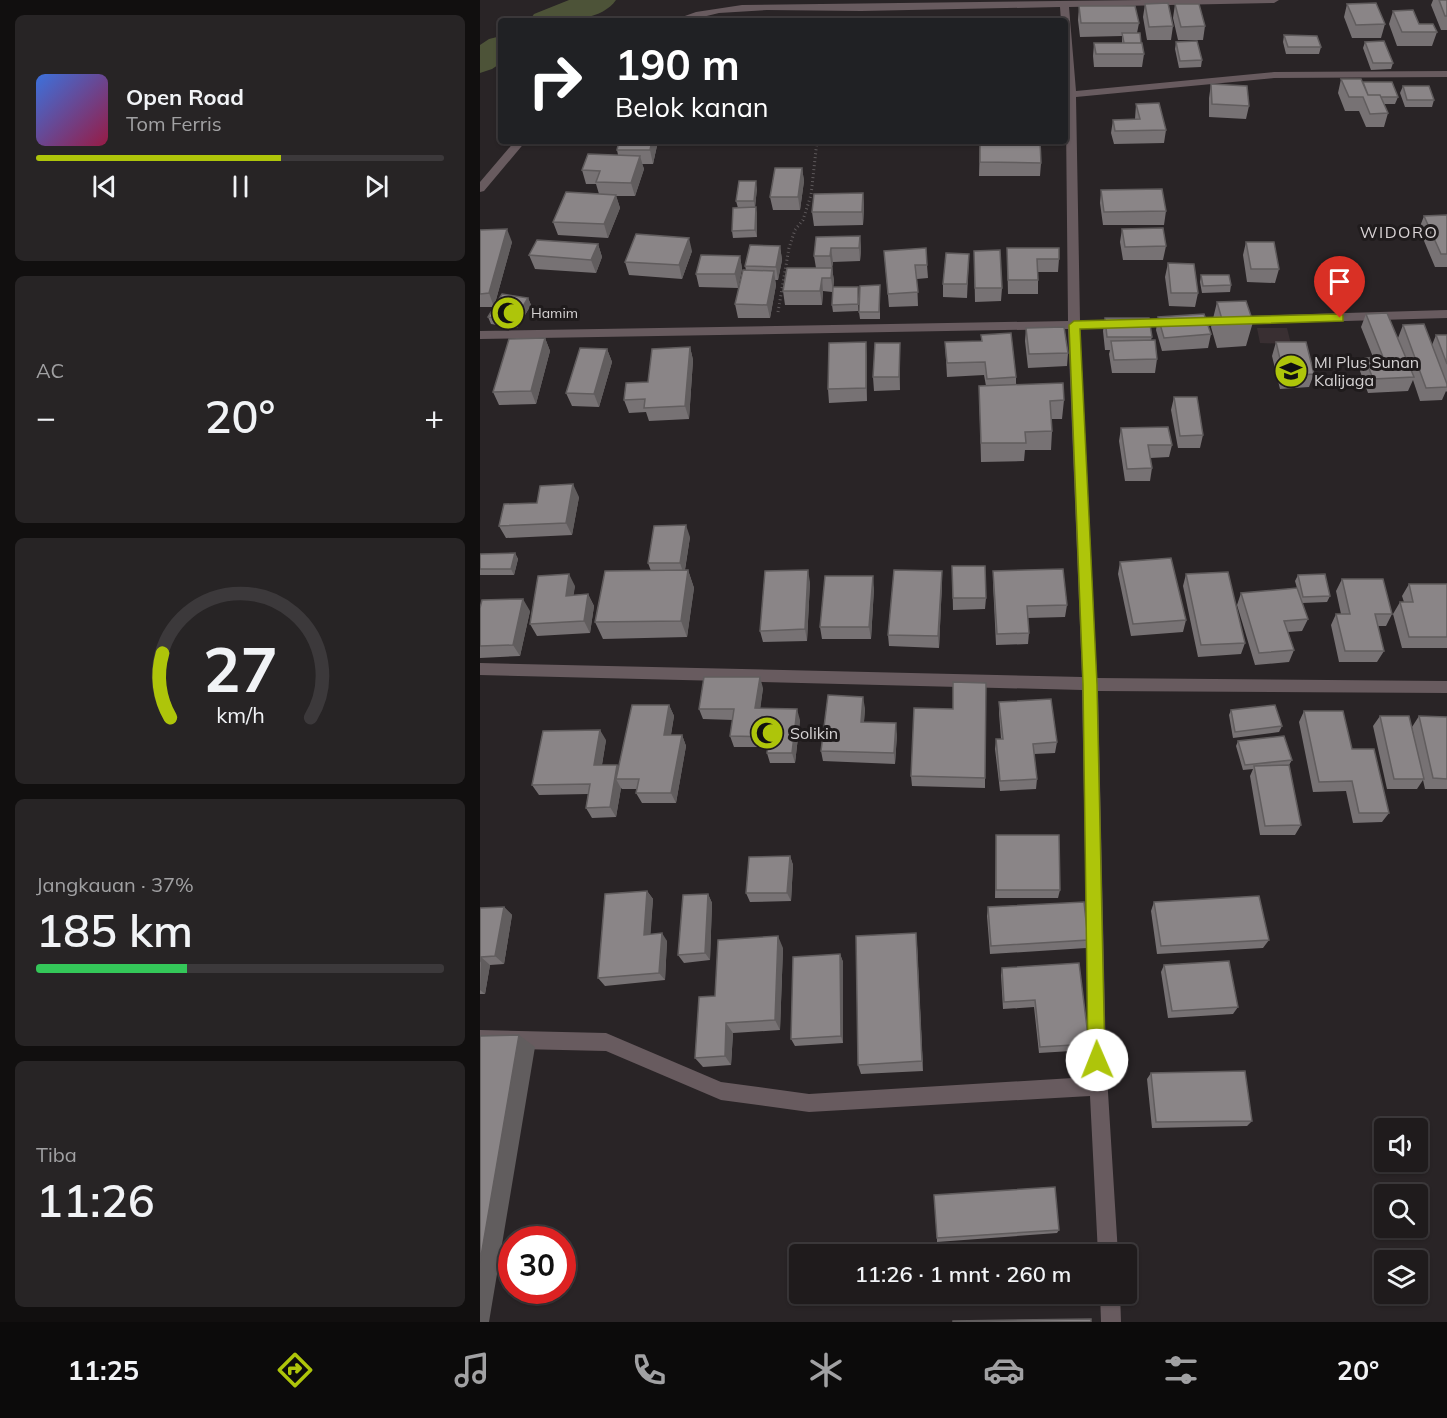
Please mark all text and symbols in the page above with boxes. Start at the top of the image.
text: 190 m [615,38,740,91]
icon: right [516,42,594,120]
text: Open Road [126,83,244,111]
text: Belok kanan [615,90,769,124]
text: Tom Ferris [126,111,222,136]
icon: previous [88,170,121,203]
icon: pause [224,170,257,203]
icon: next [360,170,393,203]
district label: WIDORO [1360,222,1438,242]
pin [1314,256,1365,318]
icon: arrive [1323,265,1356,298]
mosque icon: Hamim [490,295,526,331]
place label: Hamim [531,304,578,322]
place label: MI Plus Sunan Kalijaga [1314,352,1419,390]
school or university icon: MI Plus Sunan Kalijaga [1273,353,1309,389]
text: AC [36,358,64,383]
text: 20° [205,388,275,444]
text: − [36,396,56,437]
text: + [424,396,444,437]
text: 27 [203,629,277,708]
text: km/h [216,701,264,728]
mosque icon: Solikin [749,715,785,751]
place label: Solikin [790,723,838,743]
text: Jangkauan · 37% [36,872,194,897]
text: 185 km [36,902,193,958]
position arrow [1065,1028,1129,1092]
map controls [1374,1118,1428,1304]
button: sound [1374,1118,1428,1172]
text: Tiba [36,1142,77,1167]
text: 11:26 [36,1172,155,1228]
button: search [1374,1184,1428,1238]
speed limit sign: 30 [498,1226,576,1304]
button: layers [1374,1250,1428,1304]
text: 11:26 · 1 mnt · 260 m [855,1260,1071,1288]
icon: directions [274,1349,316,1391]
icon: music [451,1349,493,1391]
icon: phone [628,1349,670,1391]
icon: climate [805,1349,847,1391]
icon: car [983,1349,1025,1391]
icon: filters [1160,1349,1202,1391]
text: 11:25 [68,1353,139,1387]
text: 20° [1337,1353,1379,1387]

